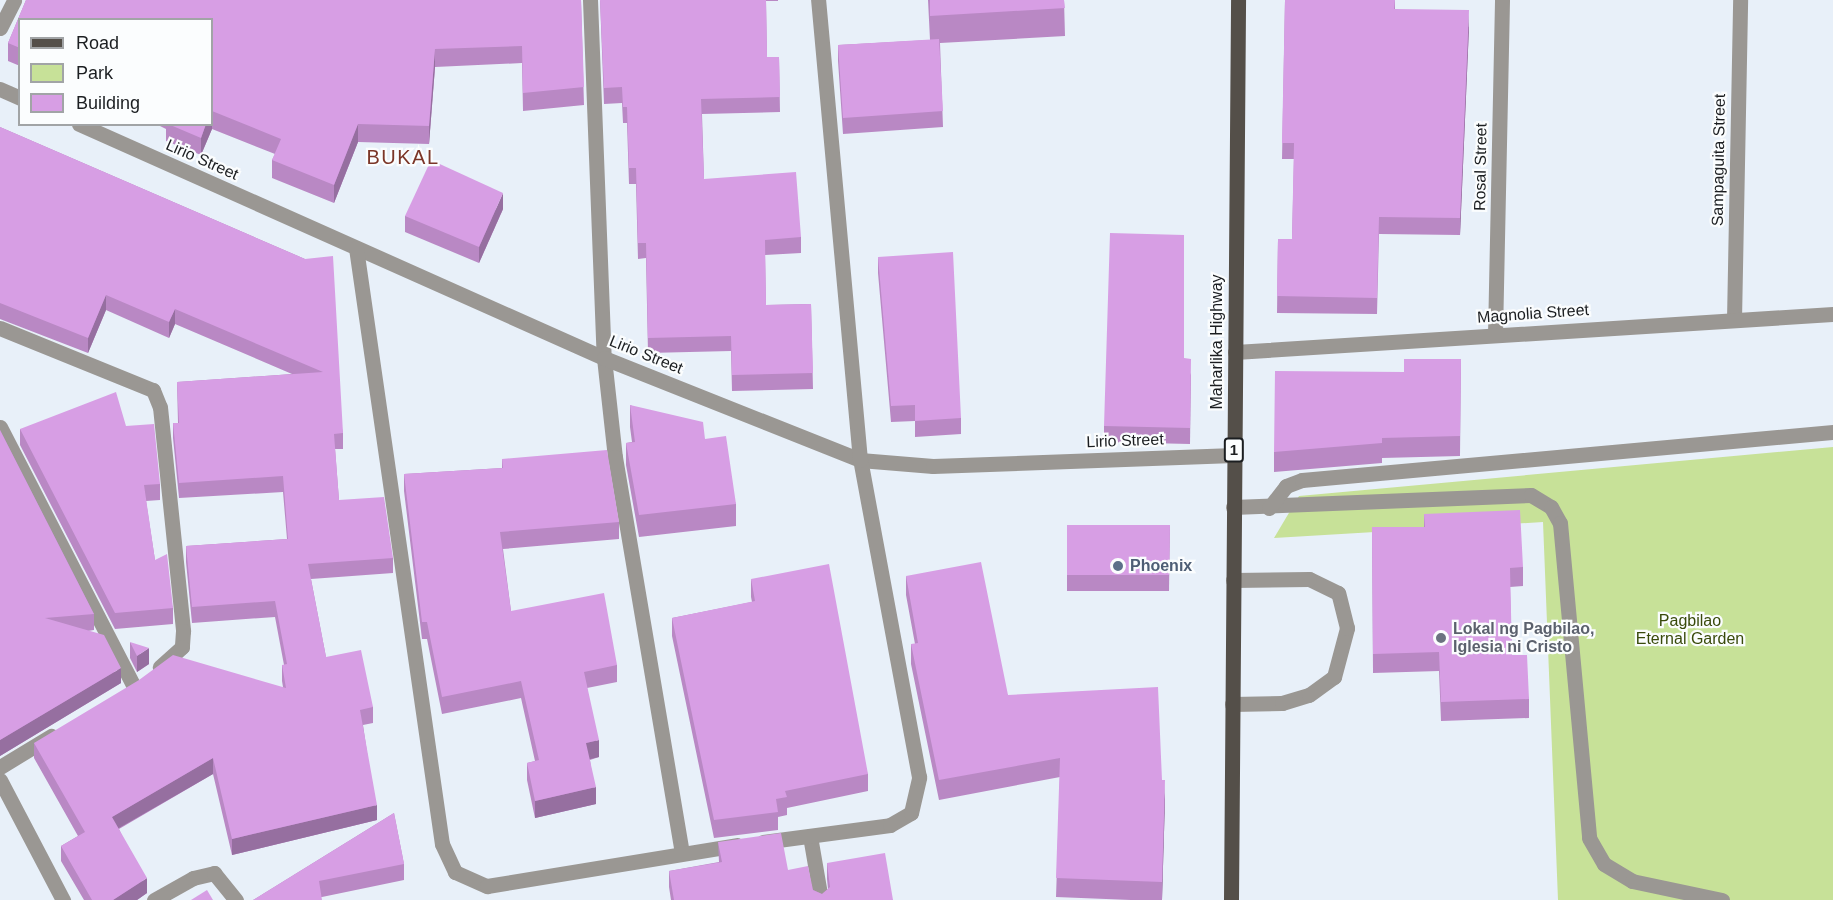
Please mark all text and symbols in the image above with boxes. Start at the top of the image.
legend [18,18,213,126]
text: Road [76,33,119,53]
text: Park [76,63,113,83]
text: Building [76,93,140,113]
street label: Sampaguita Street [1708,94,1730,226]
street label: Rosal Street [1471,123,1491,211]
street label: Lirio Street [163,135,241,185]
district label: BUKAL [366,145,440,169]
street label: Maharlika Highway [1207,274,1227,410]
street label: Magnolia Street [1476,301,1590,327]
street label: Lirio Street [607,332,685,378]
street label: Lirio Street [1086,430,1164,452]
road number: 1 [1224,438,1244,462]
place label: Phoenix [1130,556,1192,576]
marker: Phoenix [1111,559,1125,573]
park label: Pagbilao Eternal Garden [1636,611,1744,649]
place label: Lokal ng Pagbilao, Iglesia ni Cristo [1453,619,1594,657]
marker: Lokal ng Pagbilao, Iglesia ni Cristo [1434,631,1448,645]

